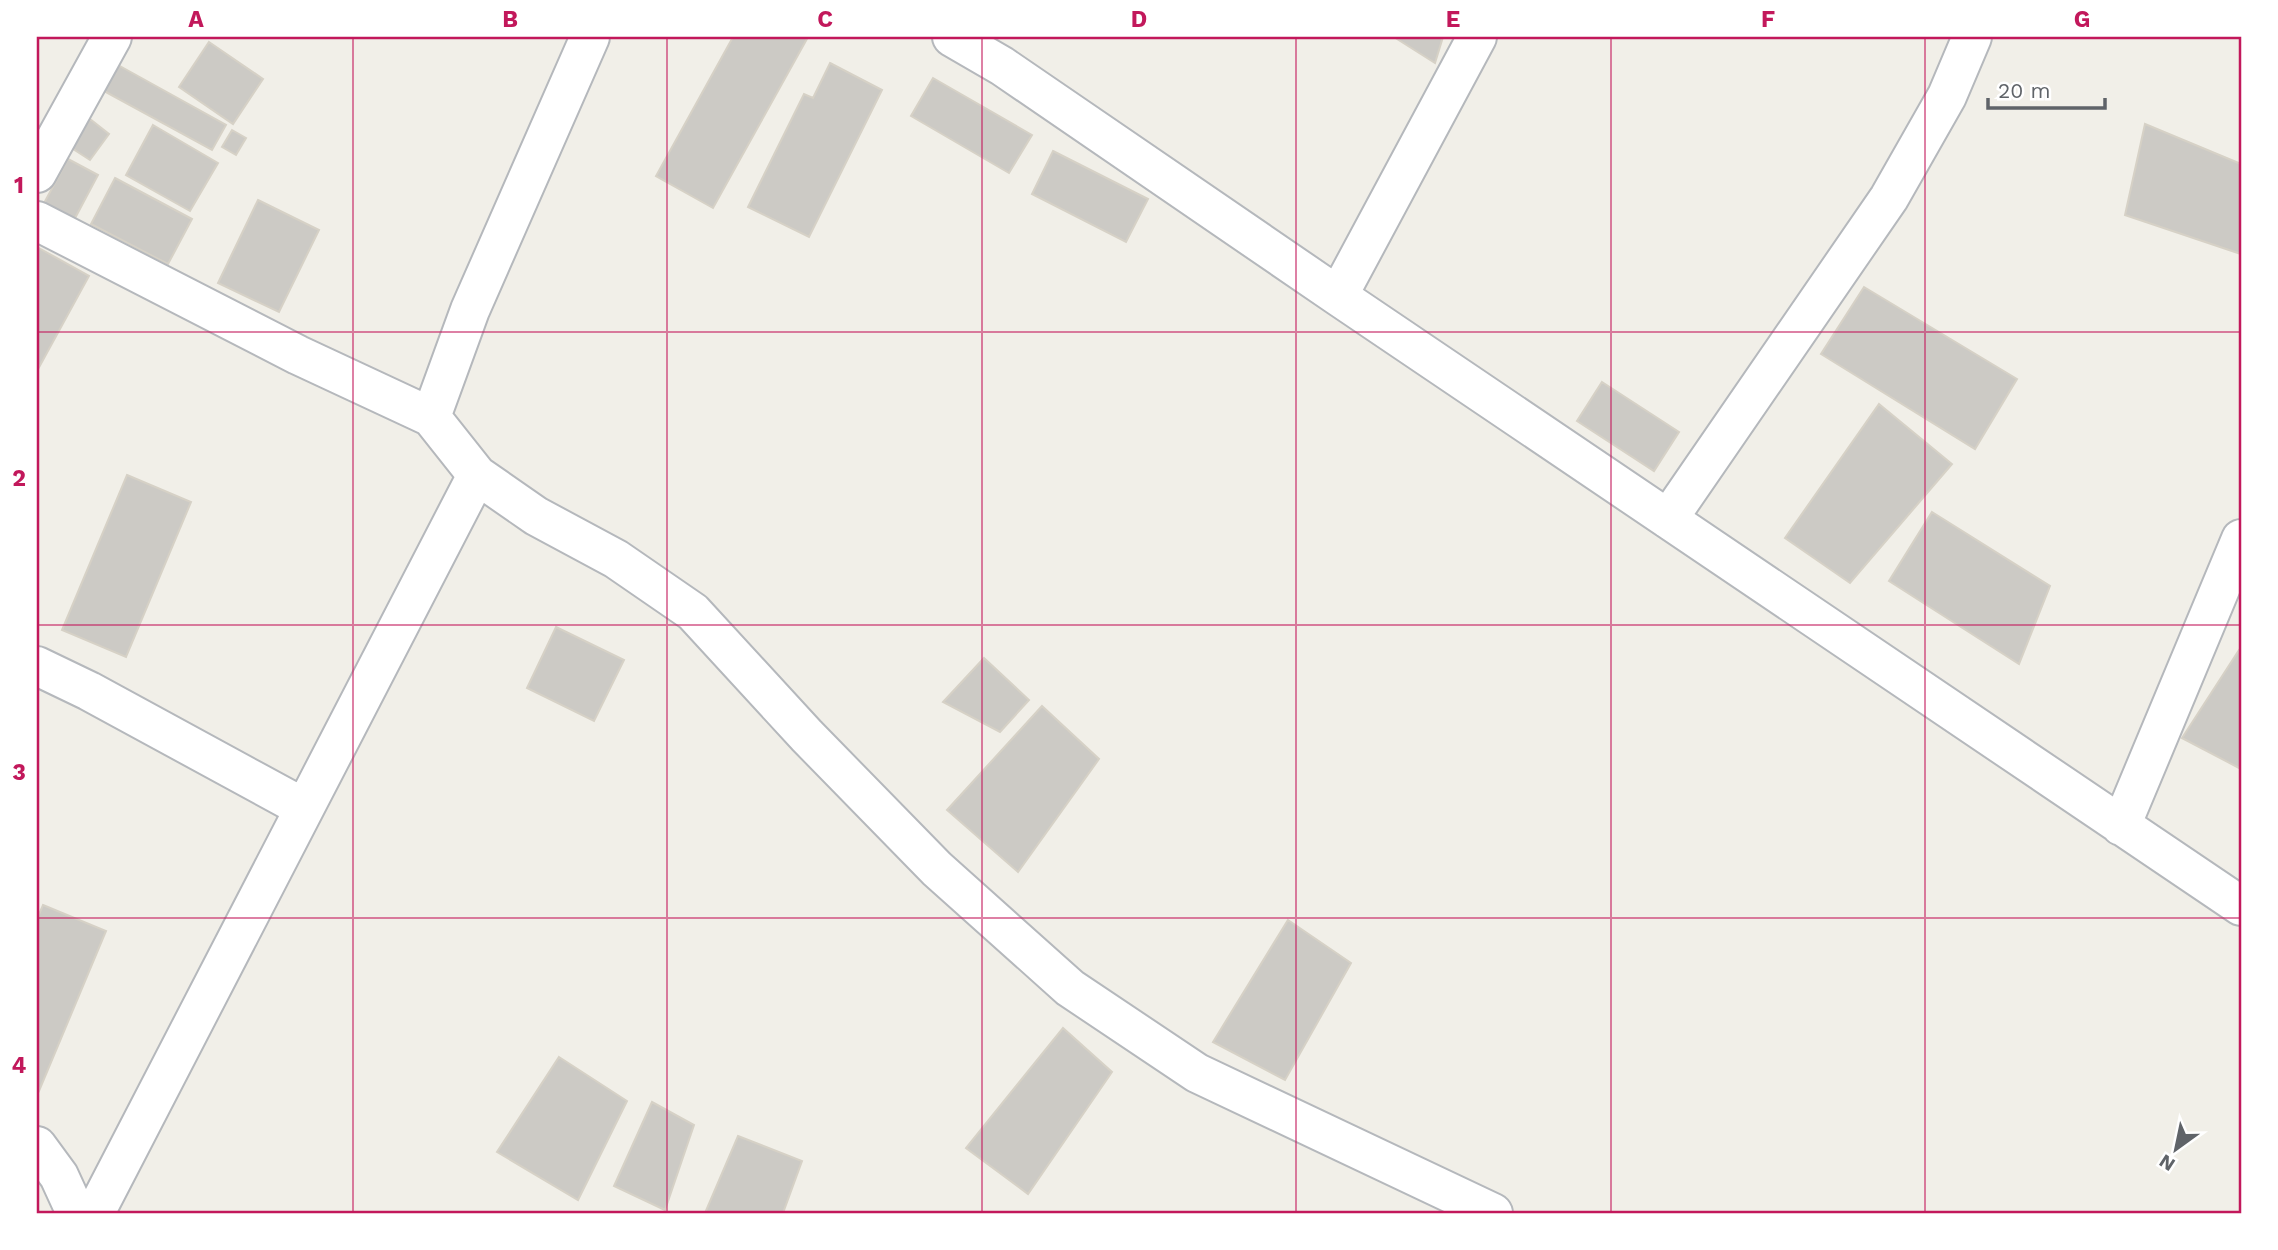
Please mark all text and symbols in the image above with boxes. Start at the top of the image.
text: A [188,6,204,33]
text: B [502,6,518,33]
text: C [817,6,833,33]
text: D [1131,6,1147,33]
text: E [1446,6,1460,33]
text: F [1761,6,1775,33]
text: G [2074,6,2090,33]
scale bar [1988,66,2105,110]
text: 20 m [1998,78,2050,103]
text: 1 [14,172,24,199]
text: 2 [12,465,26,492]
text: 3 [12,759,26,786]
text: 4 [12,1052,27,1079]
north arrow [2142,1114,2212,1184]
text: N [2155,1149,2179,1176]

